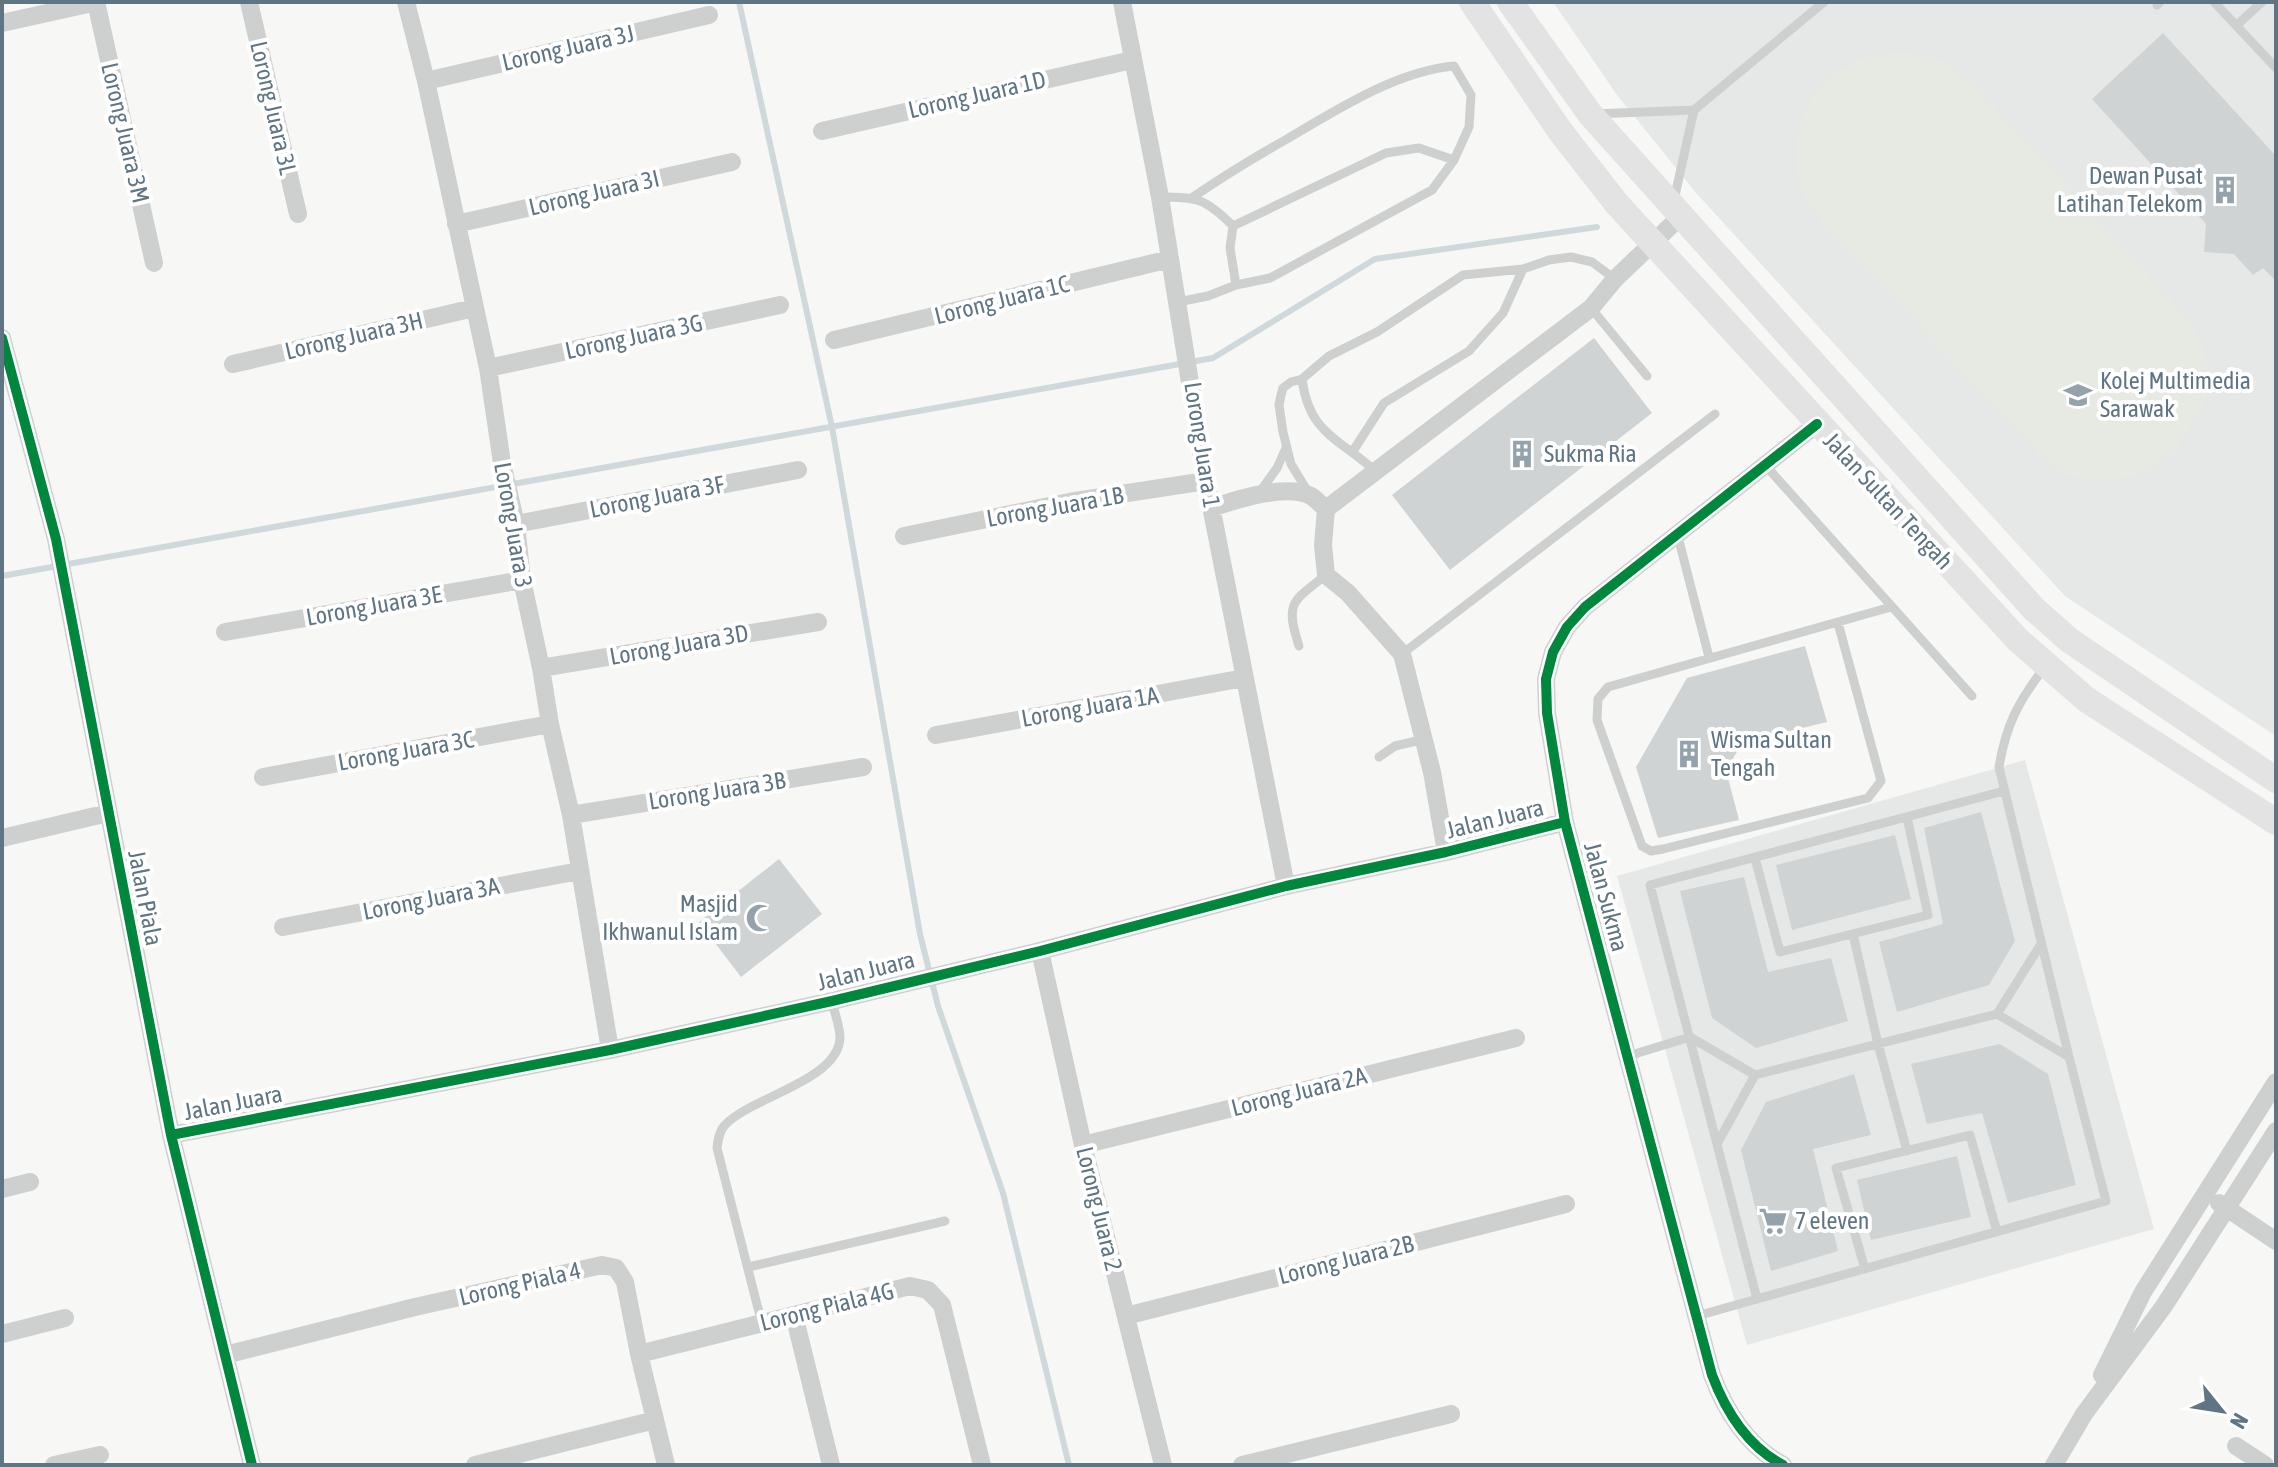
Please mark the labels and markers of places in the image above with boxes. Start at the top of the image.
place label: Dewan Pusat Latihan Telekom [2057,162,2203,217]
building icon: Dewan Pusat Latihan Telekom [2210,175,2240,205]
place label: Kolej Multimedia Sarawak [2100,367,2251,422]
school or university icon: Kolej Multimedia Sarawak [2063,380,2093,410]
building icon: Sukma Ria [1507,439,1537,469]
place label: Sukma Ria [1544,440,1637,467]
place label: Wisma Sultan Tengah [1711,726,1832,781]
building icon: Wisma Sultan Tengah [1674,739,1704,769]
place label: Masjid Ikhwanul Islam [602,890,738,945]
mosque icon: Masjid Ikhwanul Islam [745,903,775,933]
supermarket icon: 7 eleven [1758,1206,1788,1236]
place label: 7 eleven [1795,1207,1869,1234]

